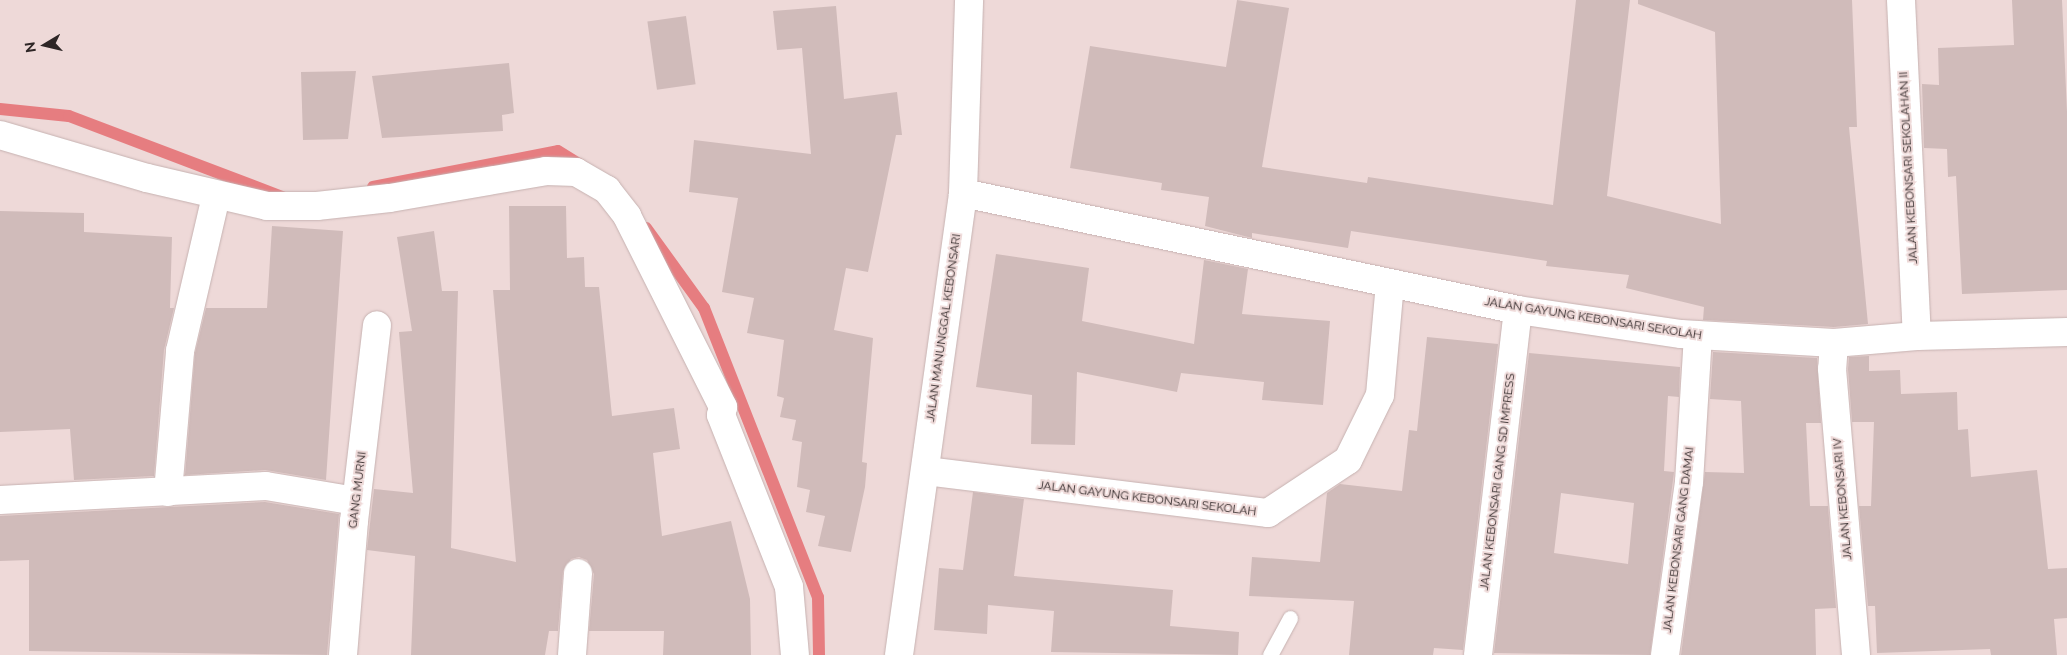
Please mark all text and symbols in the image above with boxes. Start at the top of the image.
north arrow [20,20,70,70]
text: N [21,41,39,54]
street label: JALAN KEBONSARI SEKOLAHAN II [1897,71,1921,265]
street label: JALAN MANUNGGAL KEBONSARI [924,233,964,423]
street label: JALAN GAYUNG KEBONSARI SEKOLAH [1483,295,1703,343]
street label: JALAN KEBONSARI GANG SD IMPRESS [1478,373,1518,591]
street label: JALAN KEBONSARI IV [1830,437,1856,561]
street label: JALAN KEBONSARI GANG DAMAI [1660,446,1698,634]
street label: GANG MURNI [346,451,370,529]
street label: JALAN GAYUNG KEBONSARI SEKOLAH [1037,478,1257,520]

